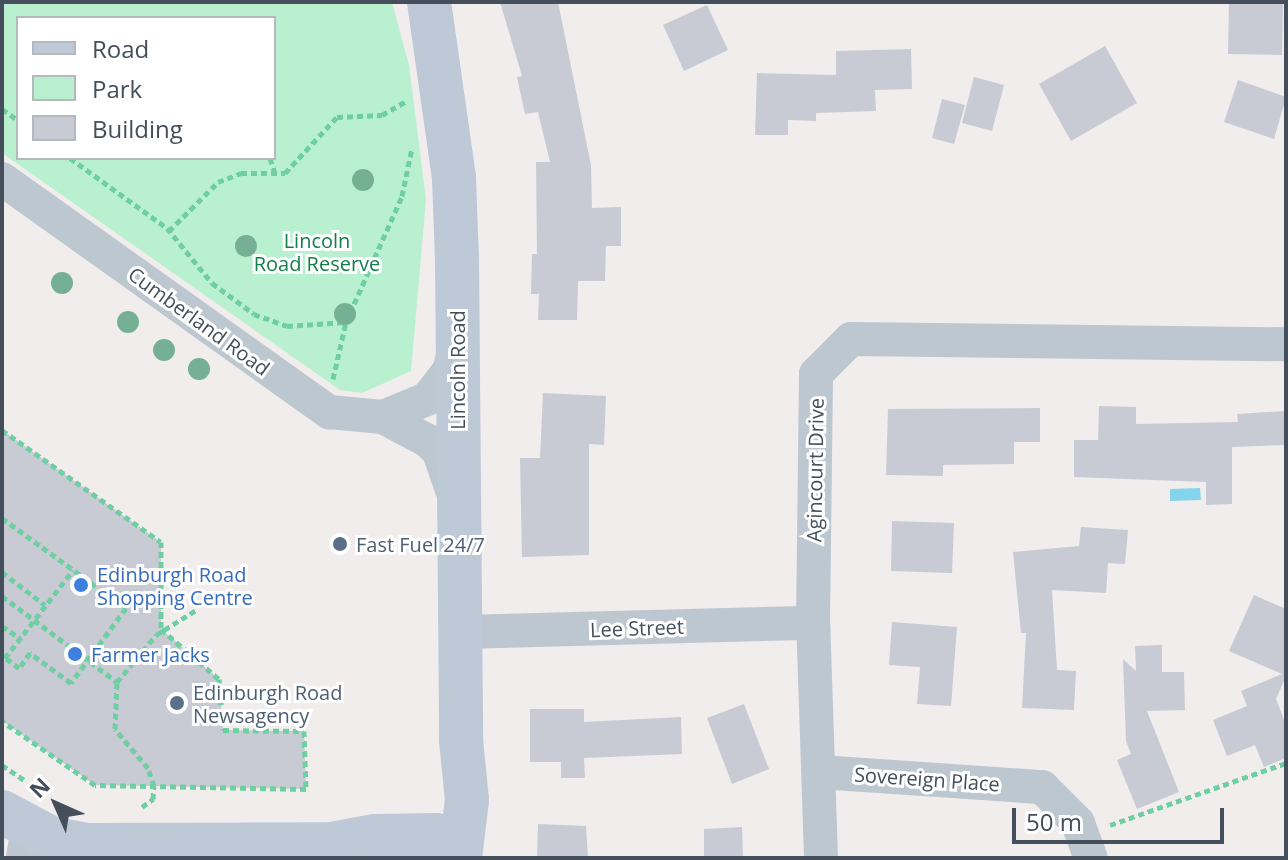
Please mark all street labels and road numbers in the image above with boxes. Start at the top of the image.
street label: Cumberland Road [124,262,274,380]
street label: Lincoln Road [445,310,469,430]
street label: Agincourt Drive [802,398,828,542]
street label: Lee Street [590,614,684,642]
street label: Sovereign Place [853,762,1001,796]

